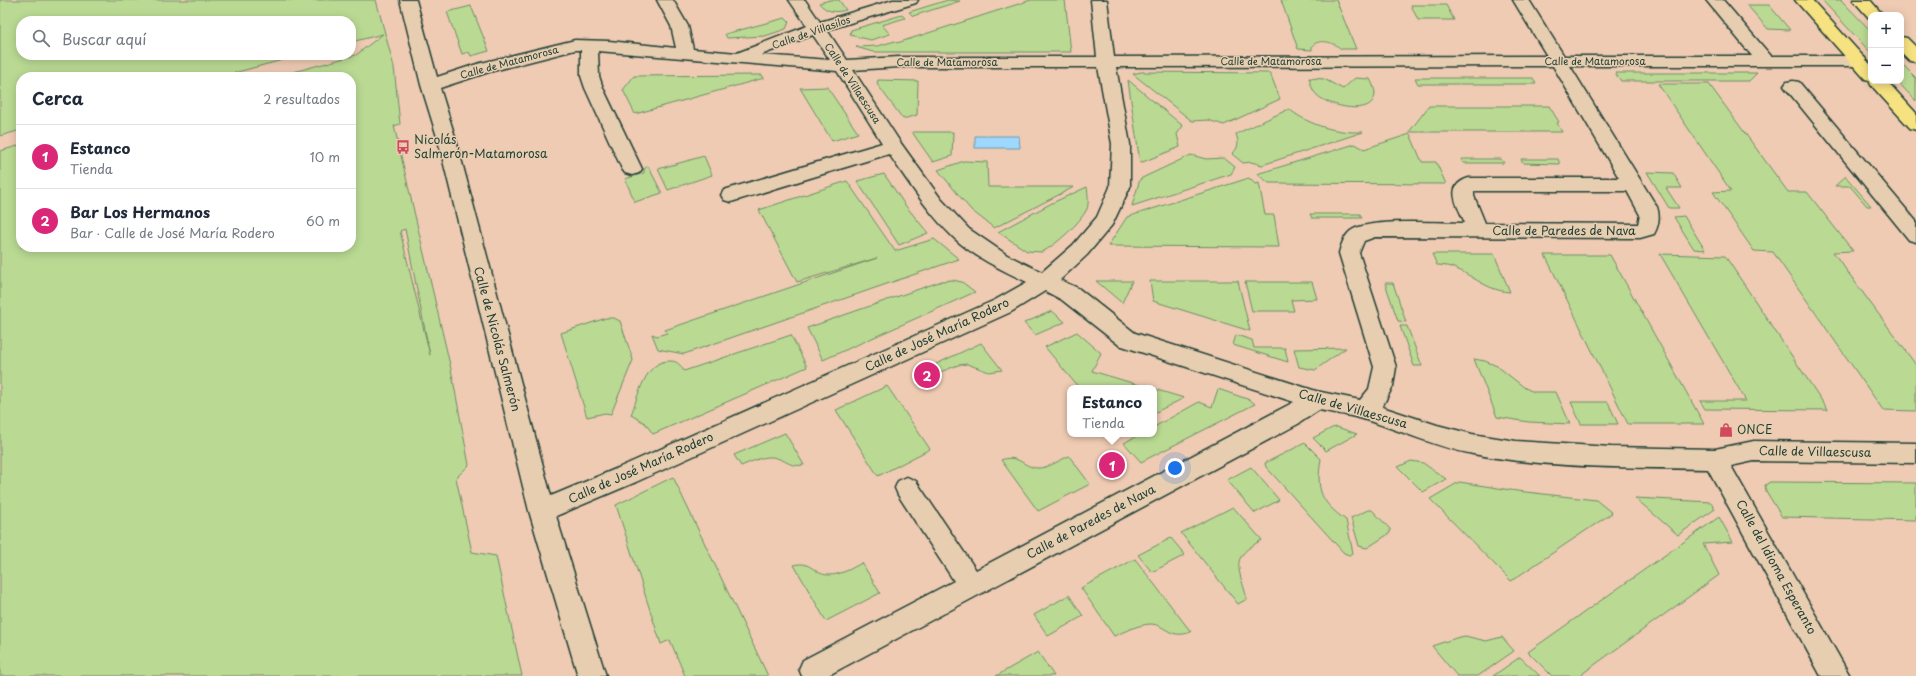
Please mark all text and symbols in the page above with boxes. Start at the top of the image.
street label: Calle de Villasilos [770,11,852,52]
map controls [1868,12,1904,84]
button: + [1868,12,1904,48]
search box [16,16,356,60]
icon: search [30,27,52,49]
text: Buscar aquí [62,27,146,50]
street label: Calle de Villaescusa [822,39,886,127]
street label: Calle de Matamorosa [458,41,560,82]
button: − [1868,48,1904,84]
street label: Calle de Matamorosa [1220,53,1322,68]
street label: Calle de Matamorosa [1544,53,1646,68]
street label: Calle de Matamorosa [896,54,998,69]
text: Cerca [32,85,83,111]
text: 2 resultados [263,89,340,108]
place label: Nicolás Salmerón-Matamorosa [414,130,548,162]
text: Estanco [70,136,130,159]
bus stop icon: Nicolás Salmerón-Matamorosa [395,139,411,155]
text: 1 [42,147,48,166]
text: 10 m [310,147,340,166]
text: Tienda [70,159,113,178]
text: Bar Los Hermanos [70,200,210,223]
text: 2 [40,211,50,230]
text: 60 m [306,211,340,230]
street label: Calle de Paredes de Nava [1492,221,1636,239]
text: Bar · Calle de José María Rodero [70,223,275,242]
street label: Calle de Nicolás Salmerón [470,264,526,413]
street label: Calle de José María Rodero [862,293,1012,375]
pin: 2 [914,360,940,390]
street label: Calle de Villaescusa [1297,384,1410,432]
popup [1067,385,1157,437]
text: Estanco [1082,390,1142,413]
text: Tienda [1082,413,1125,432]
place label: ONCE [1737,420,1772,438]
shop icon: ONCE [1718,422,1734,438]
street label: Calle de José María Rodero [565,427,716,507]
street label: Calle de Villaescusa [1759,441,1872,461]
pin: 1 [1099,450,1125,480]
your location [1165,458,1185,478]
street label: Calle de Paredes de Nava [1023,479,1158,563]
street label: Calle del Idioma Esperanto [1732,496,1822,637]

